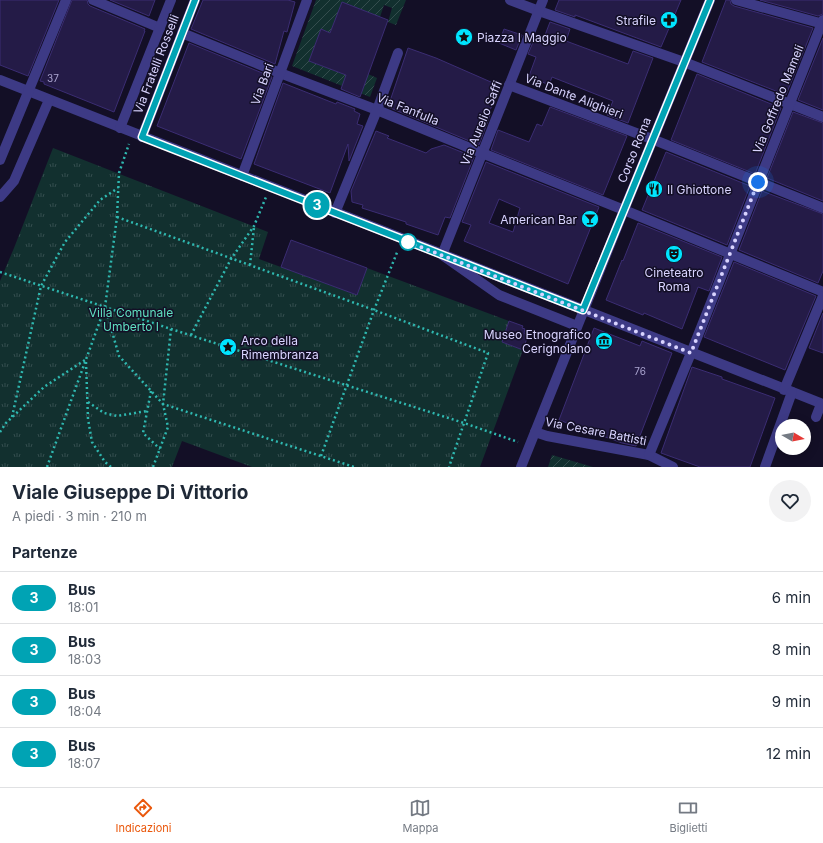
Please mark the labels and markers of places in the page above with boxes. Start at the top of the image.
pharmacy icon: Strafile [659,10,679,30]
place label: Strafile [616,13,656,28]
place icon: Piazza I Maggio [454,27,474,47]
place label: Piazza I Maggio [477,30,567,45]
restaurant icon: Il Ghiottone [644,179,664,199]
place label: Il Ghiottone [667,182,731,197]
bar icon: American Bar [580,209,600,229]
place label: American Bar [500,212,577,227]
unlabelled marker [399,233,417,251]
theatre icon: Cineteatro Roma [664,244,684,264]
place label: Cineteatro Roma [645,265,703,294]
place label: Museo Etnografico Cerignolano [484,327,591,356]
museum icon: Museo Etnografico Cerignolano [594,331,614,351]
place label: Arco della Rimembranza [241,333,319,362]
place icon: Arco della Rimembranza [218,337,238,357]

